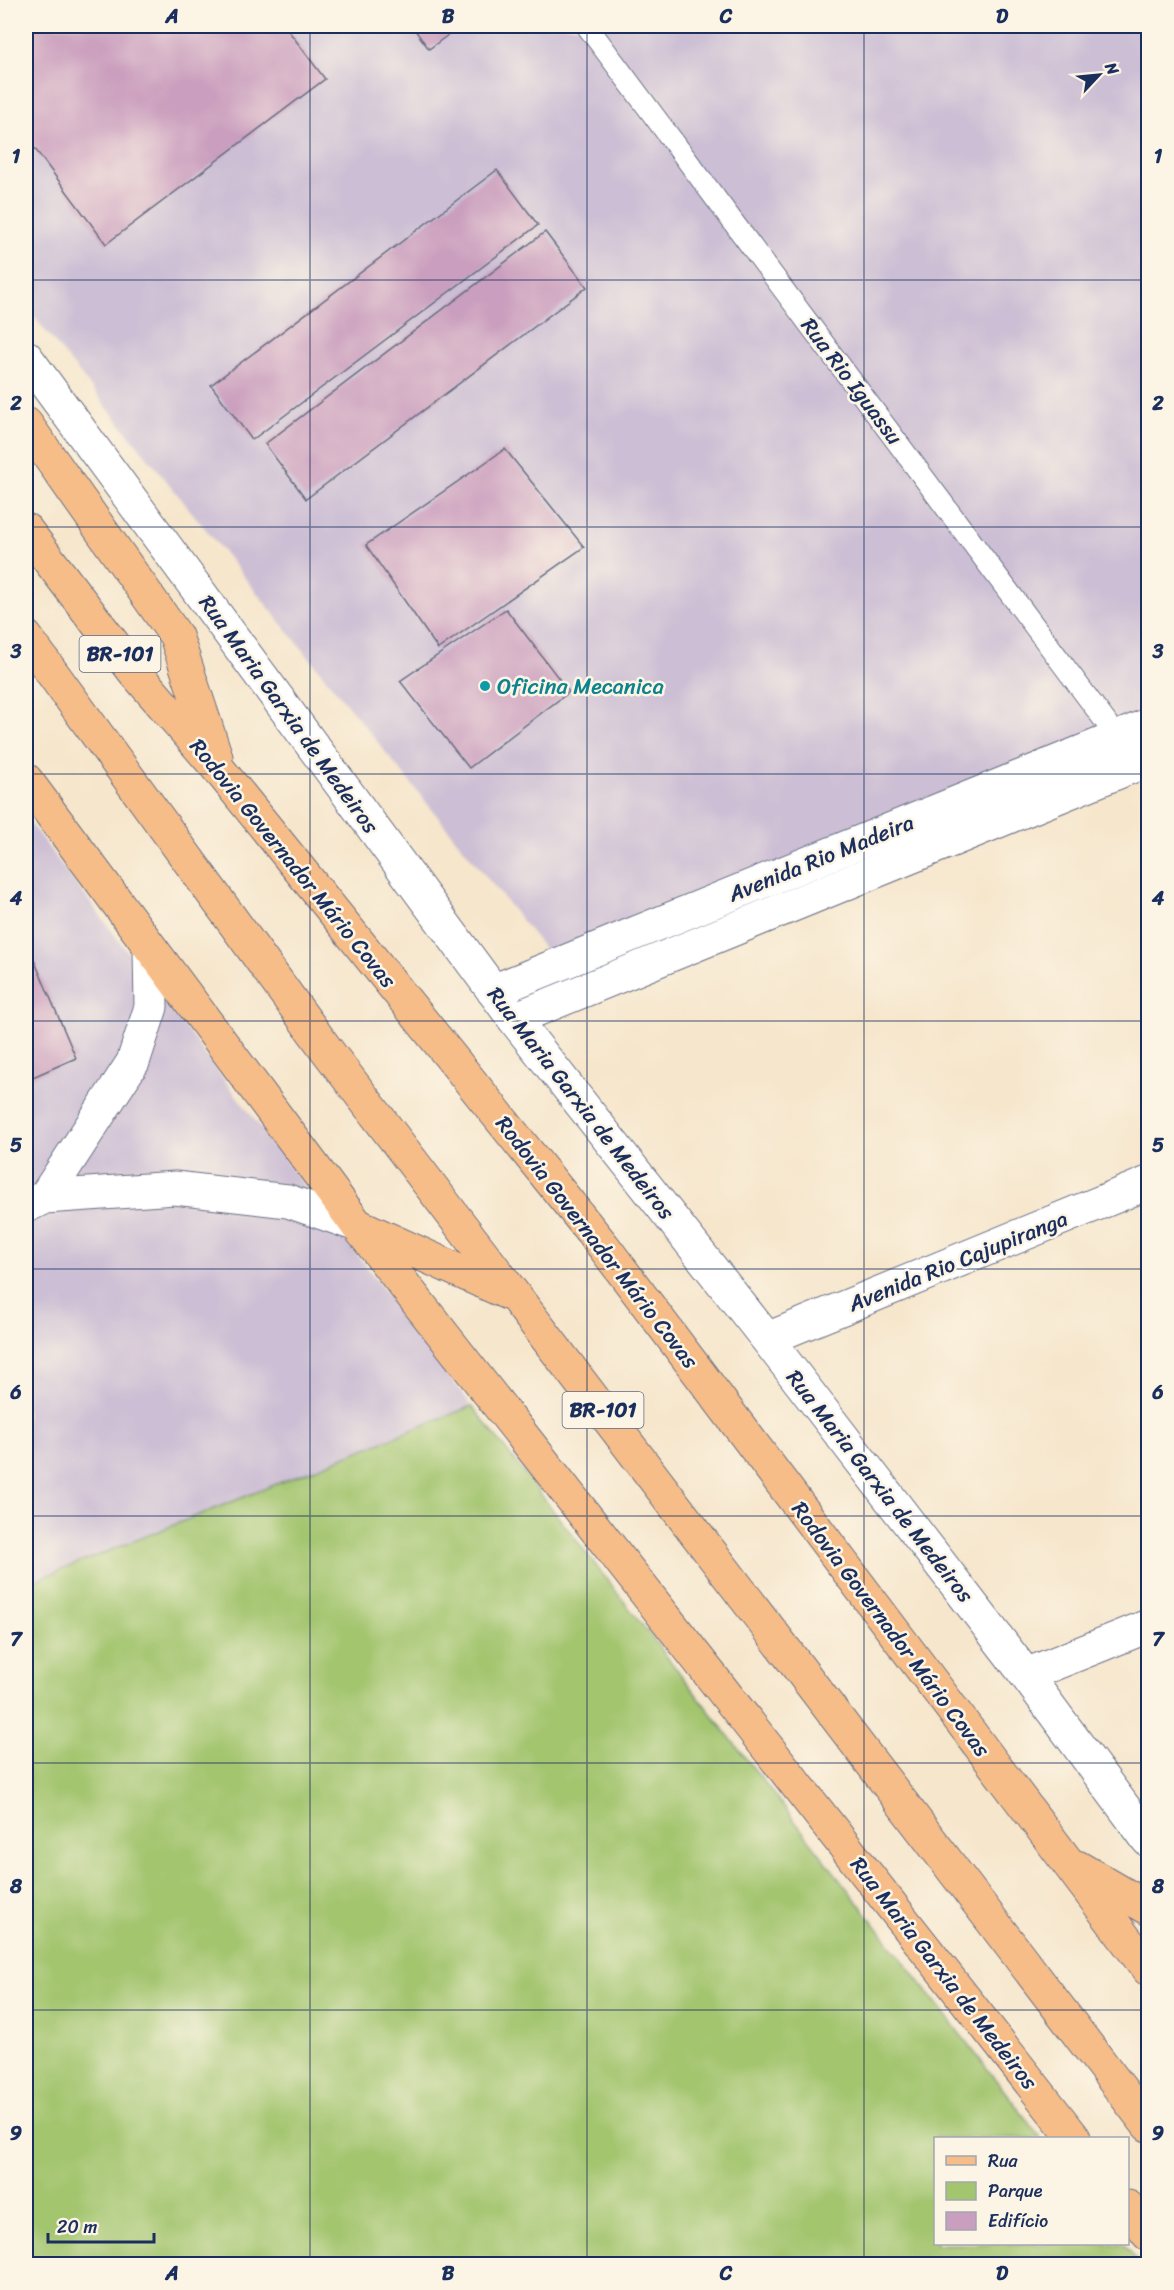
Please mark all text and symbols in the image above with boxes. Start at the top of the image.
text: A [164,0,179,34]
text: B [442,0,455,34]
text: C [719,0,733,34]
text: D [996,0,1009,34]
north arrow [1069,45,1129,105]
text: N [1096,56,1128,81]
text: 1 [12,139,21,174]
text: 1 [1154,139,1163,174]
street label: Rua Rio Iguassu [791,309,913,454]
text: 2 [9,386,22,421]
text: 2 [1151,386,1164,421]
street label: Rua Maria Garxia de Medeiros [189,586,390,843]
text: 3 [10,634,22,669]
text: 3 [1152,634,1164,669]
road number: BR-101 [80,636,160,672]
place label: Oficina Mecanica [497,667,664,706]
marker: Oficina Mecanica [478,679,492,693]
street label: Rodovia Governador Mário Covas [179,729,407,997]
street label: Avenida Rio Madeira [721,803,920,913]
text: 4 [9,881,23,916]
text: 4 [1151,881,1165,916]
street label: Rua Maria Garxia de Medeiros [477,978,686,1229]
street label: Rodovia Governador Mário Covas [485,1107,709,1378]
text: 5 [10,1128,22,1163]
text: 5 [1152,1128,1164,1163]
street label: Avenida Rio Cajupiranga [841,1199,1074,1323]
street label: Rua Maria Garxia de Medeiros [776,1361,985,1612]
text: 6 [9,1375,22,1410]
text: 6 [1151,1375,1164,1410]
road number: BR-101 [562,1392,644,1428]
street label: Rodovia Governador Mário Covas [781,1492,1001,1766]
text: 7 [10,1622,23,1657]
text: 7 [1152,1622,1165,1657]
street label: Rua Maria Garxia de Medeiros [840,1848,1049,2099]
text: 8 [9,1869,23,1904]
text: 8 [1151,1869,1165,1904]
text: 9 [10,2116,22,2151]
text: 9 [1152,2116,1164,2151]
legend [934,2137,1129,2245]
text: Rua [988,2145,1019,2177]
text: Parque [988,2175,1043,2207]
text: Edifício [988,2205,1048,2237]
scale bar [48,2206,154,2244]
text: 20 m [57,2211,97,2243]
text: A [164,2256,179,2290]
text: B [442,2256,455,2290]
text: C [719,2256,733,2290]
text: D [996,2256,1009,2290]

